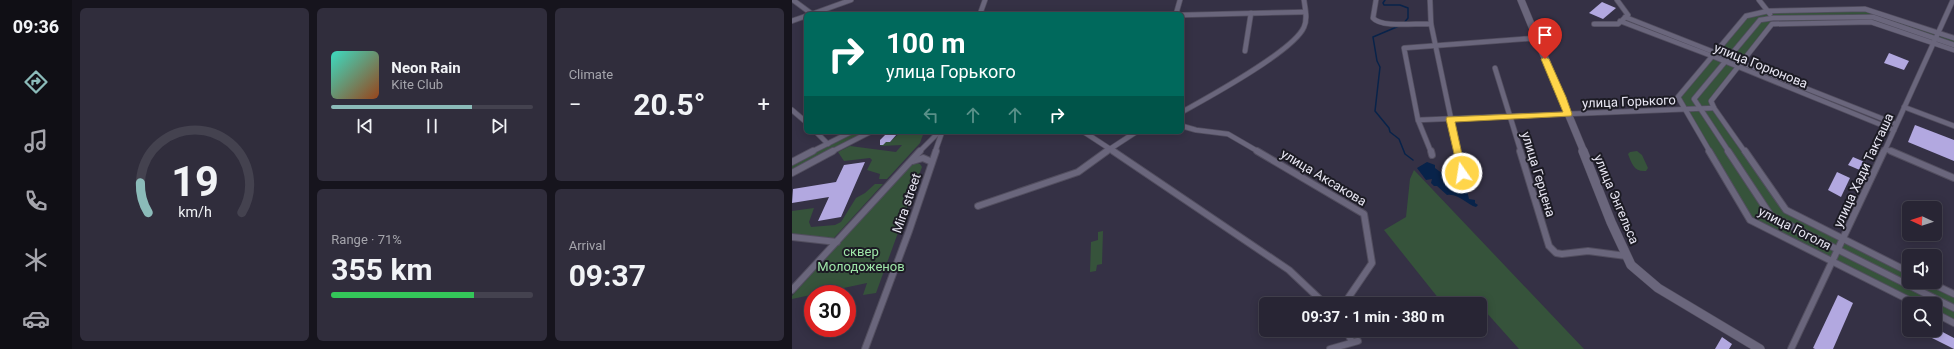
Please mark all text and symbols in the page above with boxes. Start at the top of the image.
text: 09:36 [13,16,59,37]
pin [1528,18,1562,59]
icon: arrive [1534,24,1556,46]
text: 100 m [886,27,965,60]
icon: right [820,28,872,80]
street label: улица Горюнова [1712,40,1810,91]
text: Neon Rain [391,59,461,77]
text: улица Горького [886,61,1016,82]
text: Climate [569,67,613,82]
icon: directions [22,68,50,96]
text: Kite Club [391,77,443,92]
text: 20.5° [633,87,705,122]
text: − [569,92,581,117]
text: + [758,92,770,117]
street label: улица Горького [1582,92,1676,111]
icon: left [920,104,942,126]
icon: ahead [962,104,984,126]
icon: ahead [1004,104,1026,126]
icon: right [1046,104,1068,126]
street label: улица Хади Такташа [1830,111,1897,230]
icon: previous [354,115,376,137]
icon: pause [421,115,443,137]
icon: next [488,115,510,137]
icon: music [22,127,50,155]
street label: улица Герцена [1518,130,1559,219]
street label: улица Аксакова [1278,146,1369,209]
position arrow [1441,152,1483,194]
street label: улица Энгельса [1591,152,1642,246]
text: 19 [171,156,219,205]
street label: Mira street [889,171,924,235]
icon: phone [22,187,50,215]
north arrow [1902,201,1942,241]
map controls [1902,201,1942,337]
text: km/h [178,203,211,219]
street label: улица Гоголя [1756,204,1834,253]
text: Range · 71% [331,232,402,247]
text: Arrival [569,238,606,253]
park label: сквер Молодоженов [817,244,905,274]
icon: climate [22,246,50,274]
button: sound [1902,249,1942,289]
text: 355 km [331,252,432,287]
text: 09:37 [569,258,646,293]
speed limit sign: 30 [804,285,856,337]
button: search [1902,297,1942,337]
icon: car [22,305,50,333]
text: 09:37 · 1 min · 380 m [1302,308,1444,326]

